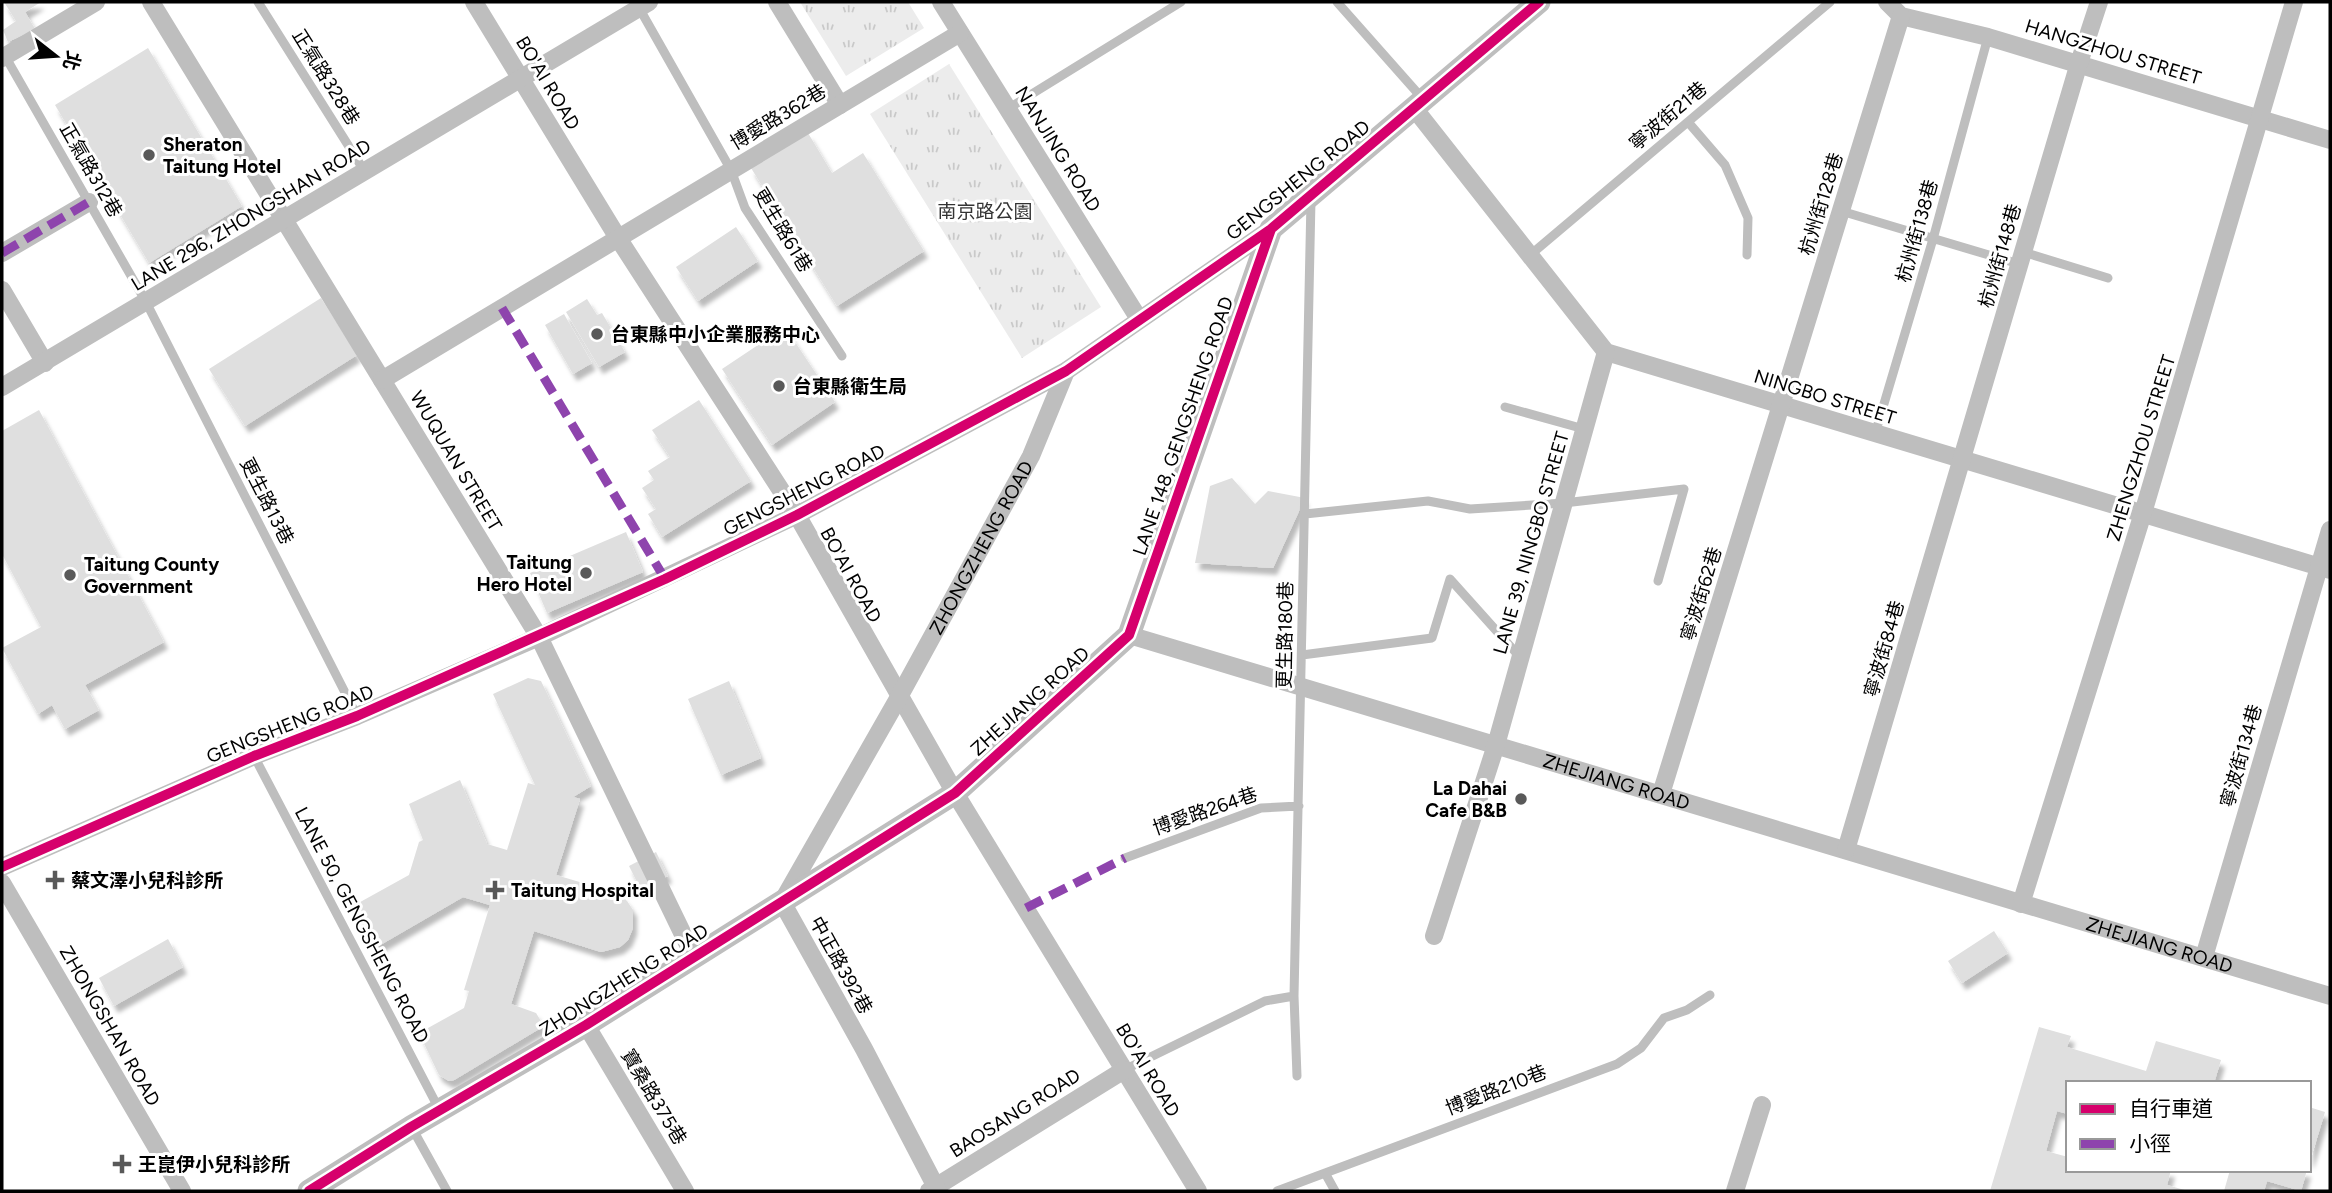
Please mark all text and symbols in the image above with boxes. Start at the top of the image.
street label: HANGZHOU STREET [2022,14,2204,90]
north arrow [21,21,91,91]
street label: 正氣路328巷 [287,25,365,129]
street label: BO'AI ROAD [511,32,585,134]
text: 北 [58,48,86,73]
street label: 寧波街21巷 [1624,77,1712,155]
street label: 博愛路362巷 [726,79,830,155]
street label: NANJING ROAD [1010,82,1106,216]
street label: GENGSHENG ROAD [1221,115,1375,245]
street label: 正氣路312巷 [55,119,127,221]
place label: Sheraton Taitung Hotel [163,133,281,178]
street label: LANE 296, ZHONGSHAN ROAD [127,134,375,296]
marker: Sheraton Taitung Hotel [141,147,157,163]
street label: 杭州街128巷 [1794,150,1848,258]
street label: 杭州街138巷 [1891,177,1943,285]
street label: 更生路61巷 [749,184,817,276]
park label: 南京路公園 [937,200,1033,223]
street label: 杭州街148巷 [1974,201,2026,311]
street label: LANE 148, GENGSHENG ROAD [1128,294,1238,558]
place label: 台東縣中小企業服務中心 [611,323,820,346]
marker: 台東縣中小企業服務中心 [589,326,605,342]
street label: ZHENGZHOU STREET [2102,352,2180,544]
street label: NINGBO STREET [1751,364,1899,430]
place label: 台東縣衛生局 [793,375,907,398]
marker: 台東縣衛生局 [771,378,787,394]
street label: WUQUAN STREET [405,387,507,536]
street label: LANE 39, NINGBO STREET [1488,429,1574,657]
street label: GENGSHENG ROAD [719,439,889,541]
street label: 更生路13巷 [235,454,299,548]
street label: ZHONGZHENG ROAD [924,457,1038,638]
street label: BO'AI ROAD [815,523,887,627]
street label: 寧波街62巷 [1676,544,1726,644]
place label: Taitung Hero Hotel [477,551,572,596]
place label: Taitung County Government [84,553,219,598]
marker: Taitung Hero Hotel [578,565,594,581]
marker: Taitung County Government [62,567,78,583]
street label: 更生路180巷 [1273,581,1297,689]
street label: 寧波街84巷 [1859,598,1909,700]
street label: ZHEJIANG ROAD [966,642,1094,760]
street label: GENGSHENG ROAD [203,680,377,768]
street label: 寧波街134巷 [2215,702,2267,810]
street label: ZHEJIANG ROAD [1540,749,1693,814]
place label: La Dahai Cafe B&B [1425,777,1507,822]
street label: 博愛路264巷 [1150,782,1260,840]
marker: La Dahai Cafe B&B [1513,791,1529,807]
street label: LANE 50, GENGSHENG ROAD [290,803,434,1047]
place label: 蔡文澤小兒科診所 [71,869,223,892]
marker: 蔡文澤小兒科診所 [45,870,65,890]
place label: Taitung Hospital [511,879,654,902]
marker: Taitung Hospital [485,880,505,900]
street label: 中正路392巷 [805,912,877,1018]
street label: ZHEJIANG ROAD [2083,912,2236,978]
street label: ZHONGZHENG ROAD [535,919,713,1041]
street label: ZHONGSHAN ROAD [55,942,165,1110]
street label: BO'AI ROAD [1111,1019,1185,1121]
street label: 寶桑路375巷 [616,1045,692,1149]
street label: 博愛路210巷 [1442,1060,1550,1120]
street label: BAOSANG ROAD [945,1064,1085,1162]
legend [2066,1081,2311,1172]
text: 自行車道 [2129,1096,2213,1121]
text: 小徑 [2129,1131,2171,1156]
place label: 王崑伊小兒科診所 [138,1153,290,1176]
marker: 王崑伊小兒科診所 [112,1154,132,1174]

